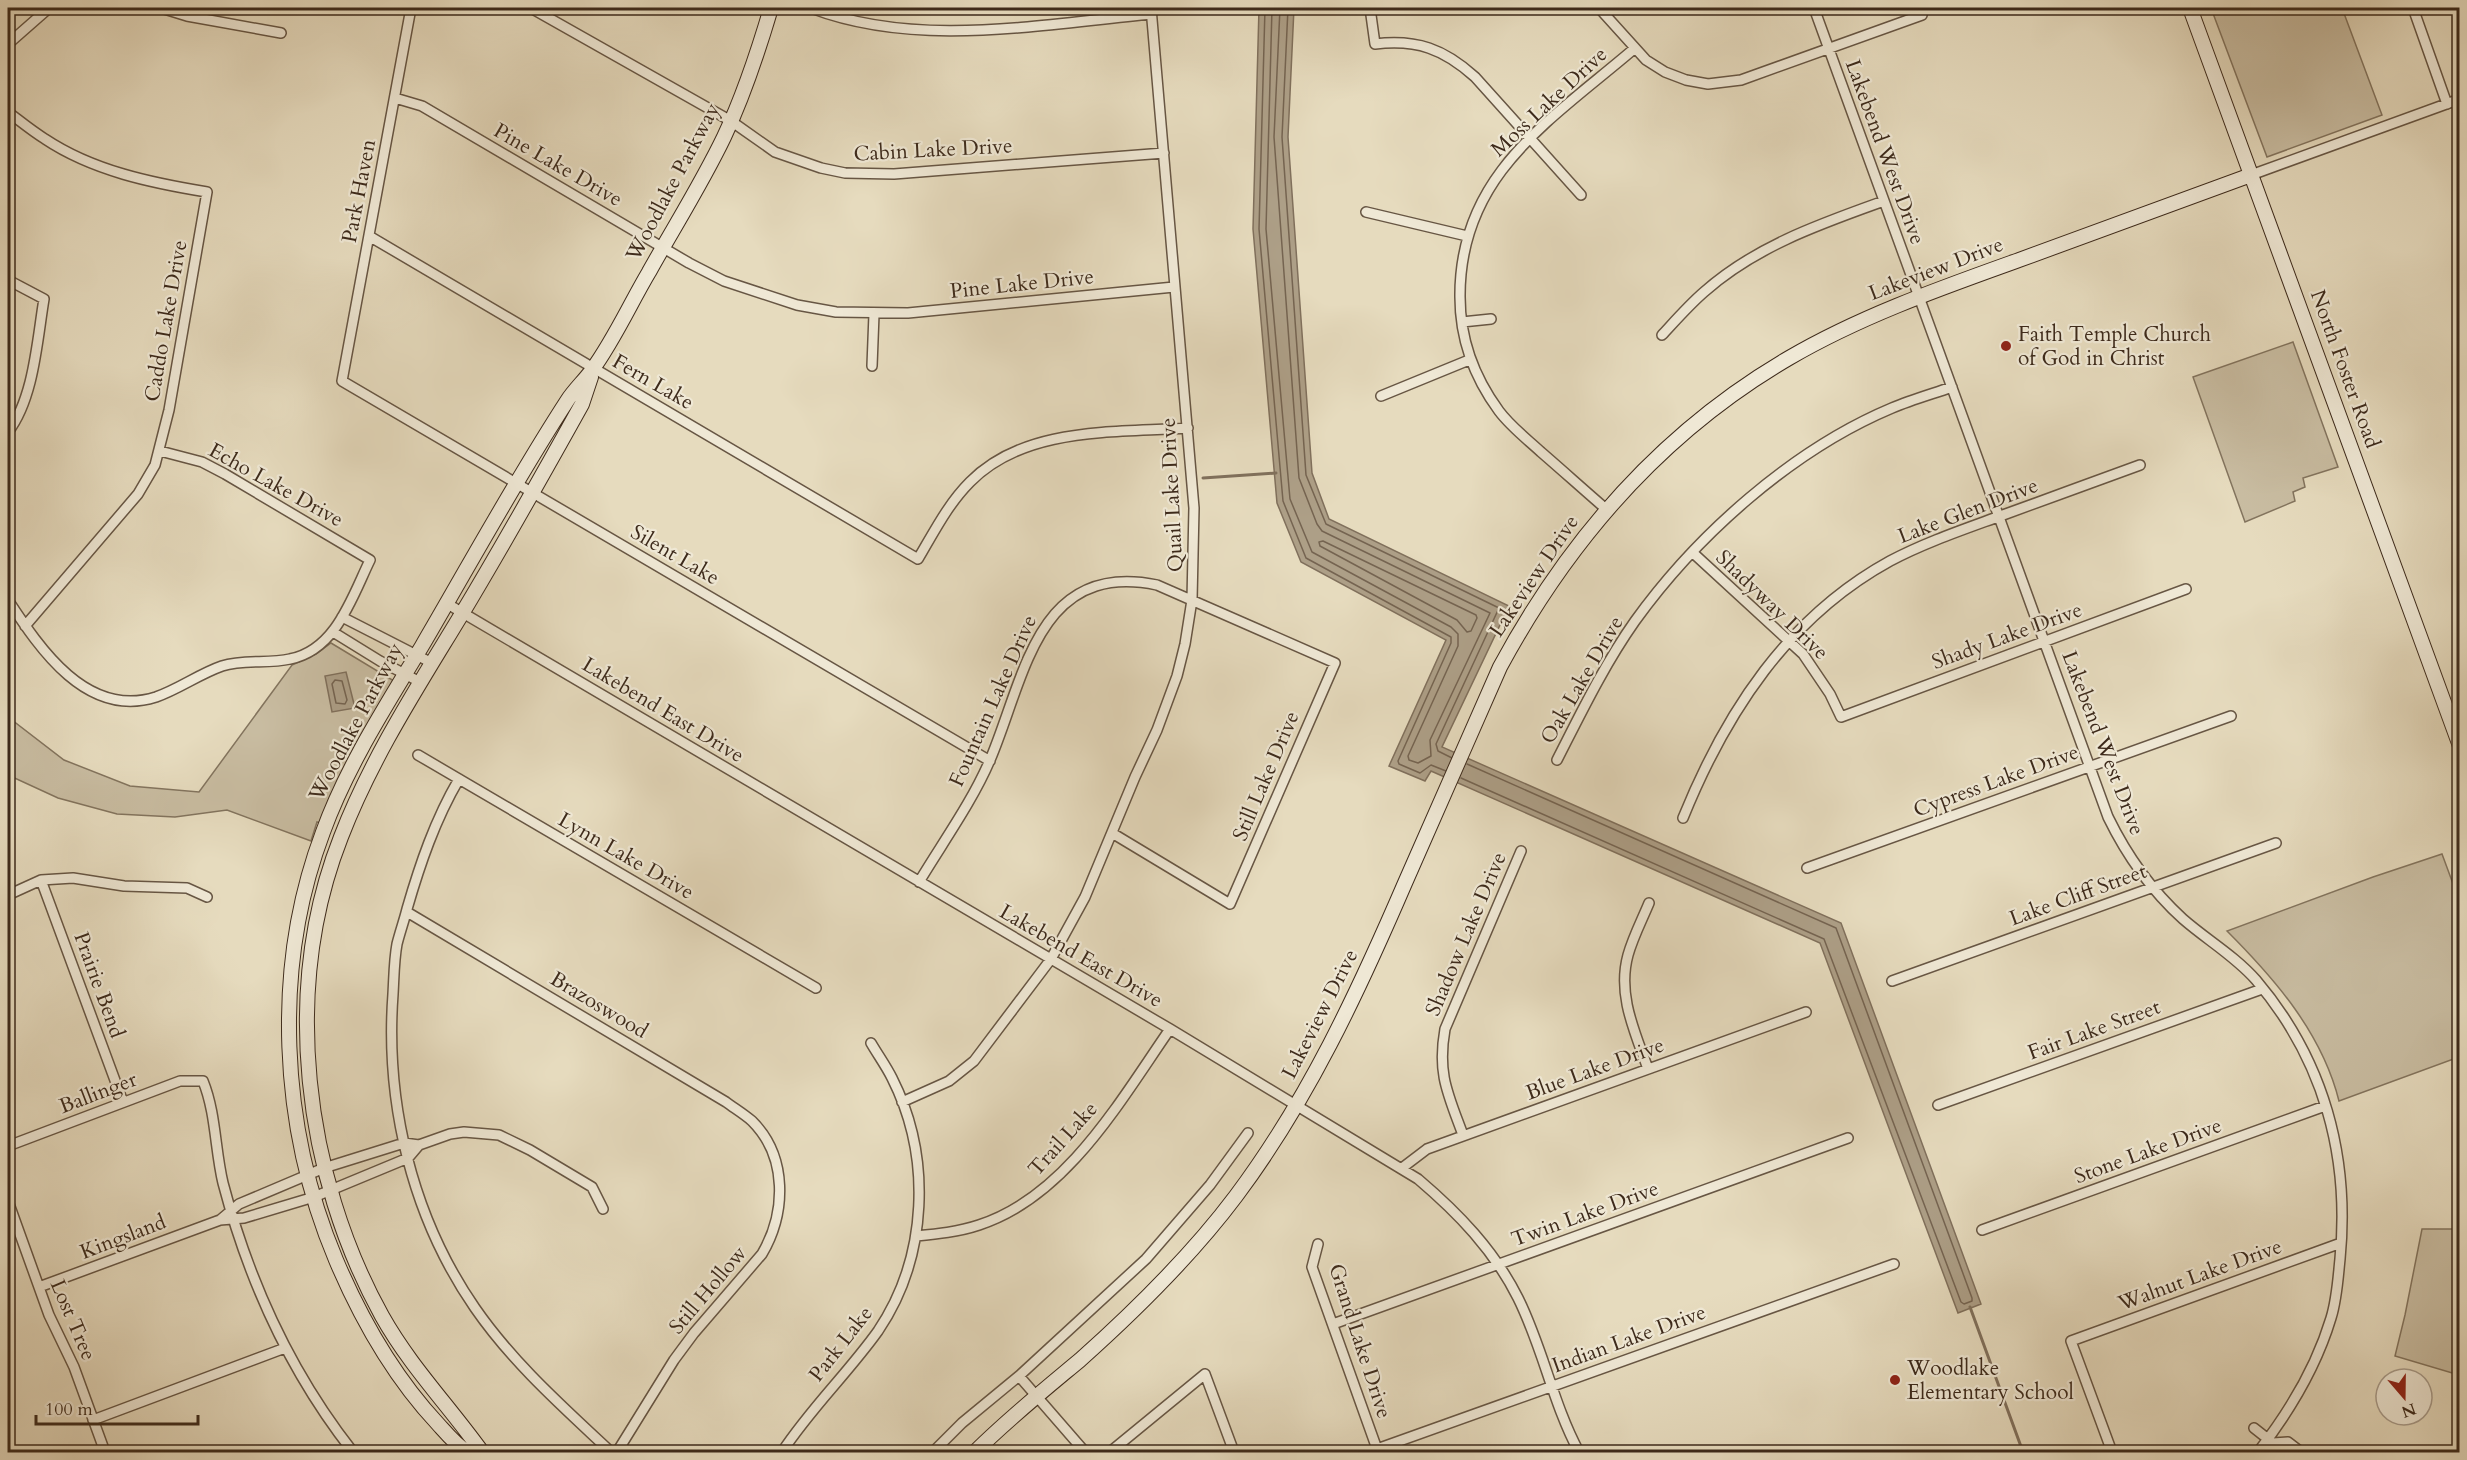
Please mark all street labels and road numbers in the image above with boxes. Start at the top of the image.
street label: Moss Lake Drive [1484,40,1614,164]
street label: Lakebend West Drive [1838,55,1932,249]
street label: Woodlake Parkway [619,98,727,267]
street label: Pine Lake Drive [488,116,628,214]
street label: Cabin Lake Drive [853,131,1013,169]
street label: Park Haven [335,137,383,245]
street label: Lakeview Drive [1865,230,2007,308]
street label: Caddo Lake Drive [138,238,194,404]
street label: Pine Lake Drive [949,262,1095,306]
street label: North Foster Road [2303,286,2387,452]
street label: Fern Lake [607,347,699,417]
street label: Quail Lake Drive [1153,417,1191,573]
street label: Echo Lake Drive [203,436,349,534]
street label: Lake Glen Drive [1894,471,2042,551]
street label: Lakeview Drive [1482,509,1586,643]
street label: Silent Lake [625,518,725,592]
street label: Shadyway Drive [1709,544,1835,666]
street label: Shady Lake Drive [1928,595,2086,677]
street label: Fountain Lake Drive [942,611,1044,791]
street label: Oak Lake Drive [1534,611,1630,749]
street label: Woodlake Parkway [302,638,410,807]
street label: Lakebend West Drive [2055,647,2151,839]
street label: Lakebend East Drive [577,650,749,770]
street label: Still Lake Drive [1226,707,1306,845]
street label: Cypress Lake Drive [1909,738,2083,824]
street label: Lynn Lake Drive [553,805,699,907]
street label: Shadow Lake Drive [1418,848,1514,1020]
street label: Lake Cliff Street [2005,857,2151,933]
street label: Lakebend East Drive [994,897,1168,1015]
street label: Prairie Bend [66,928,132,1042]
street label: Lakeview Drive [1275,944,1365,1084]
street label: Brazoswood [545,964,653,1046]
street label: Fair Lake Street [2024,992,2165,1067]
street label: Blue Lake Drive [1522,1031,1668,1107]
street label: Ballinger [55,1065,141,1121]
street label: Trail Lake [1022,1095,1104,1183]
street label: Stone Lake Drive [2070,1111,2226,1191]
street label: Twin Lake Drive [1507,1174,1663,1254]
street label: Kingsland [76,1207,170,1267]
street label: Walnut Lake Drive [2113,1232,2286,1318]
street label: Still Hollow [662,1240,754,1340]
street label: Grand Lake Drive [1321,1260,1399,1422]
street label: Lost Tree [43,1275,103,1365]
street label: Indian Lake Drive [1548,1298,1710,1380]
street label: Park Lake [802,1300,880,1388]

